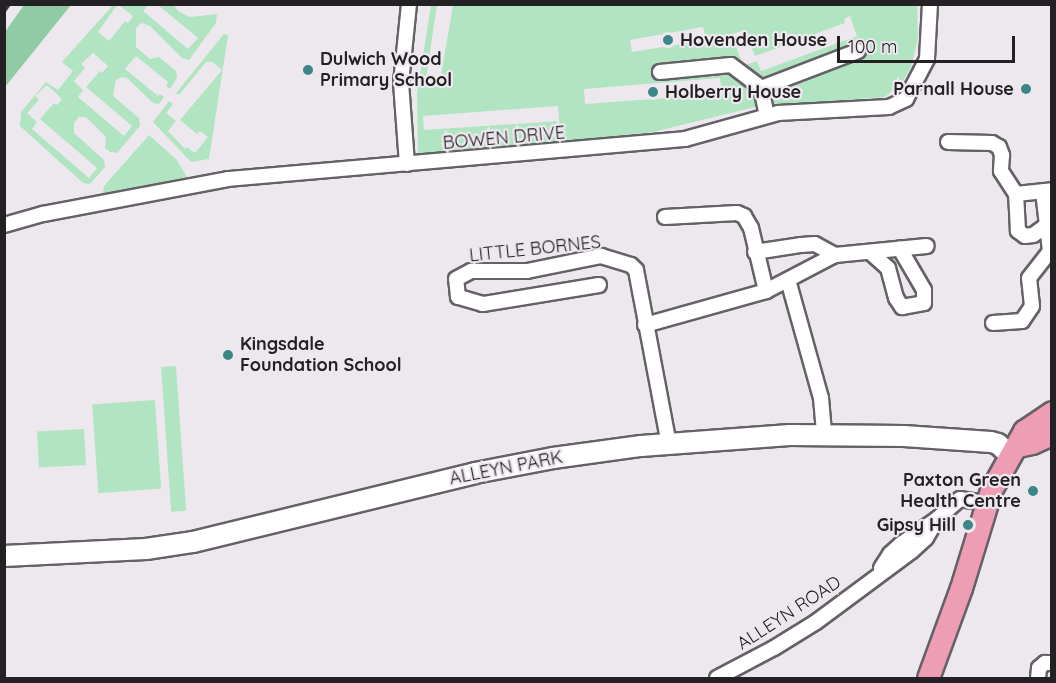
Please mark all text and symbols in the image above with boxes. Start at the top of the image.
scale bar [840,24,1018,62]
place label: Hovenden House [680,29,827,51]
marker: Hovenden House [661,33,675,47]
text: 100 m [848,35,897,58]
place label: Dulwich Wood Primary School [320,49,452,92]
marker: Dulwich Wood Primary School [301,63,315,77]
place label: Parnall House [893,78,1014,100]
place label: Holberry House [665,81,801,103]
marker: Parnall House [1019,82,1033,96]
marker: Holberry House [646,85,660,99]
street label: BOWEN DRIVE [442,122,566,154]
street label: LITTLE BORNES [468,231,602,267]
place label: Kingsdale Foundation School [240,334,402,376]
marker: Kingsdale Foundation School [221,348,235,362]
street label: ALLEYN PARK [448,446,564,490]
place label: Paxton Green Health Centre [900,470,1021,512]
marker: Paxton Green Health Centre [1026,484,1040,498]
place label: Gipsy Hill [877,514,956,536]
marker: Gipsy Hill [961,518,975,532]
street label: ALLEYN ROAD [733,571,845,655]

